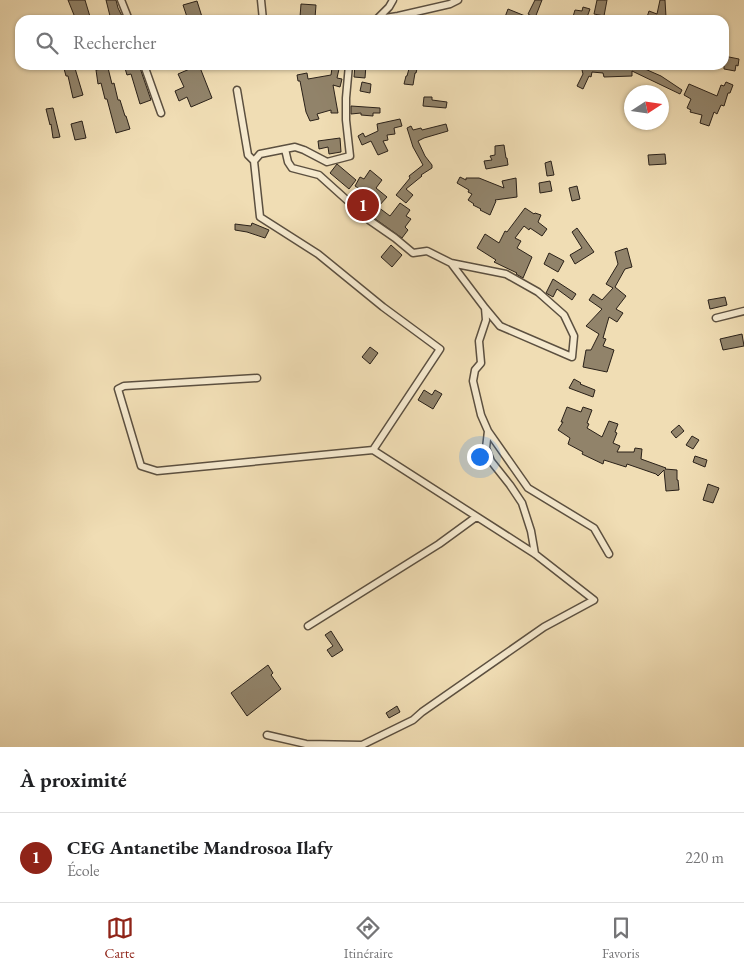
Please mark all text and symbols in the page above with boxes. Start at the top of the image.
search box [15,15,729,70]
icon: search [33,29,61,57]
text: Rechercher [73,30,156,55]
north arrow [624,85,669,130]
pin: 1 [347,186,379,224]
your location [467,444,493,470]
text: À proximité [20,766,127,793]
text: CEG Antanetibe Mandrosoa Ilafy [67,835,333,860]
text: 1 [32,847,40,868]
text: 220 m [685,847,724,868]
text: École [67,860,100,881]
tab: Carte [105,914,135,962]
tab: Itinéraire [344,914,393,962]
tab: Favoris [602,914,639,962]

